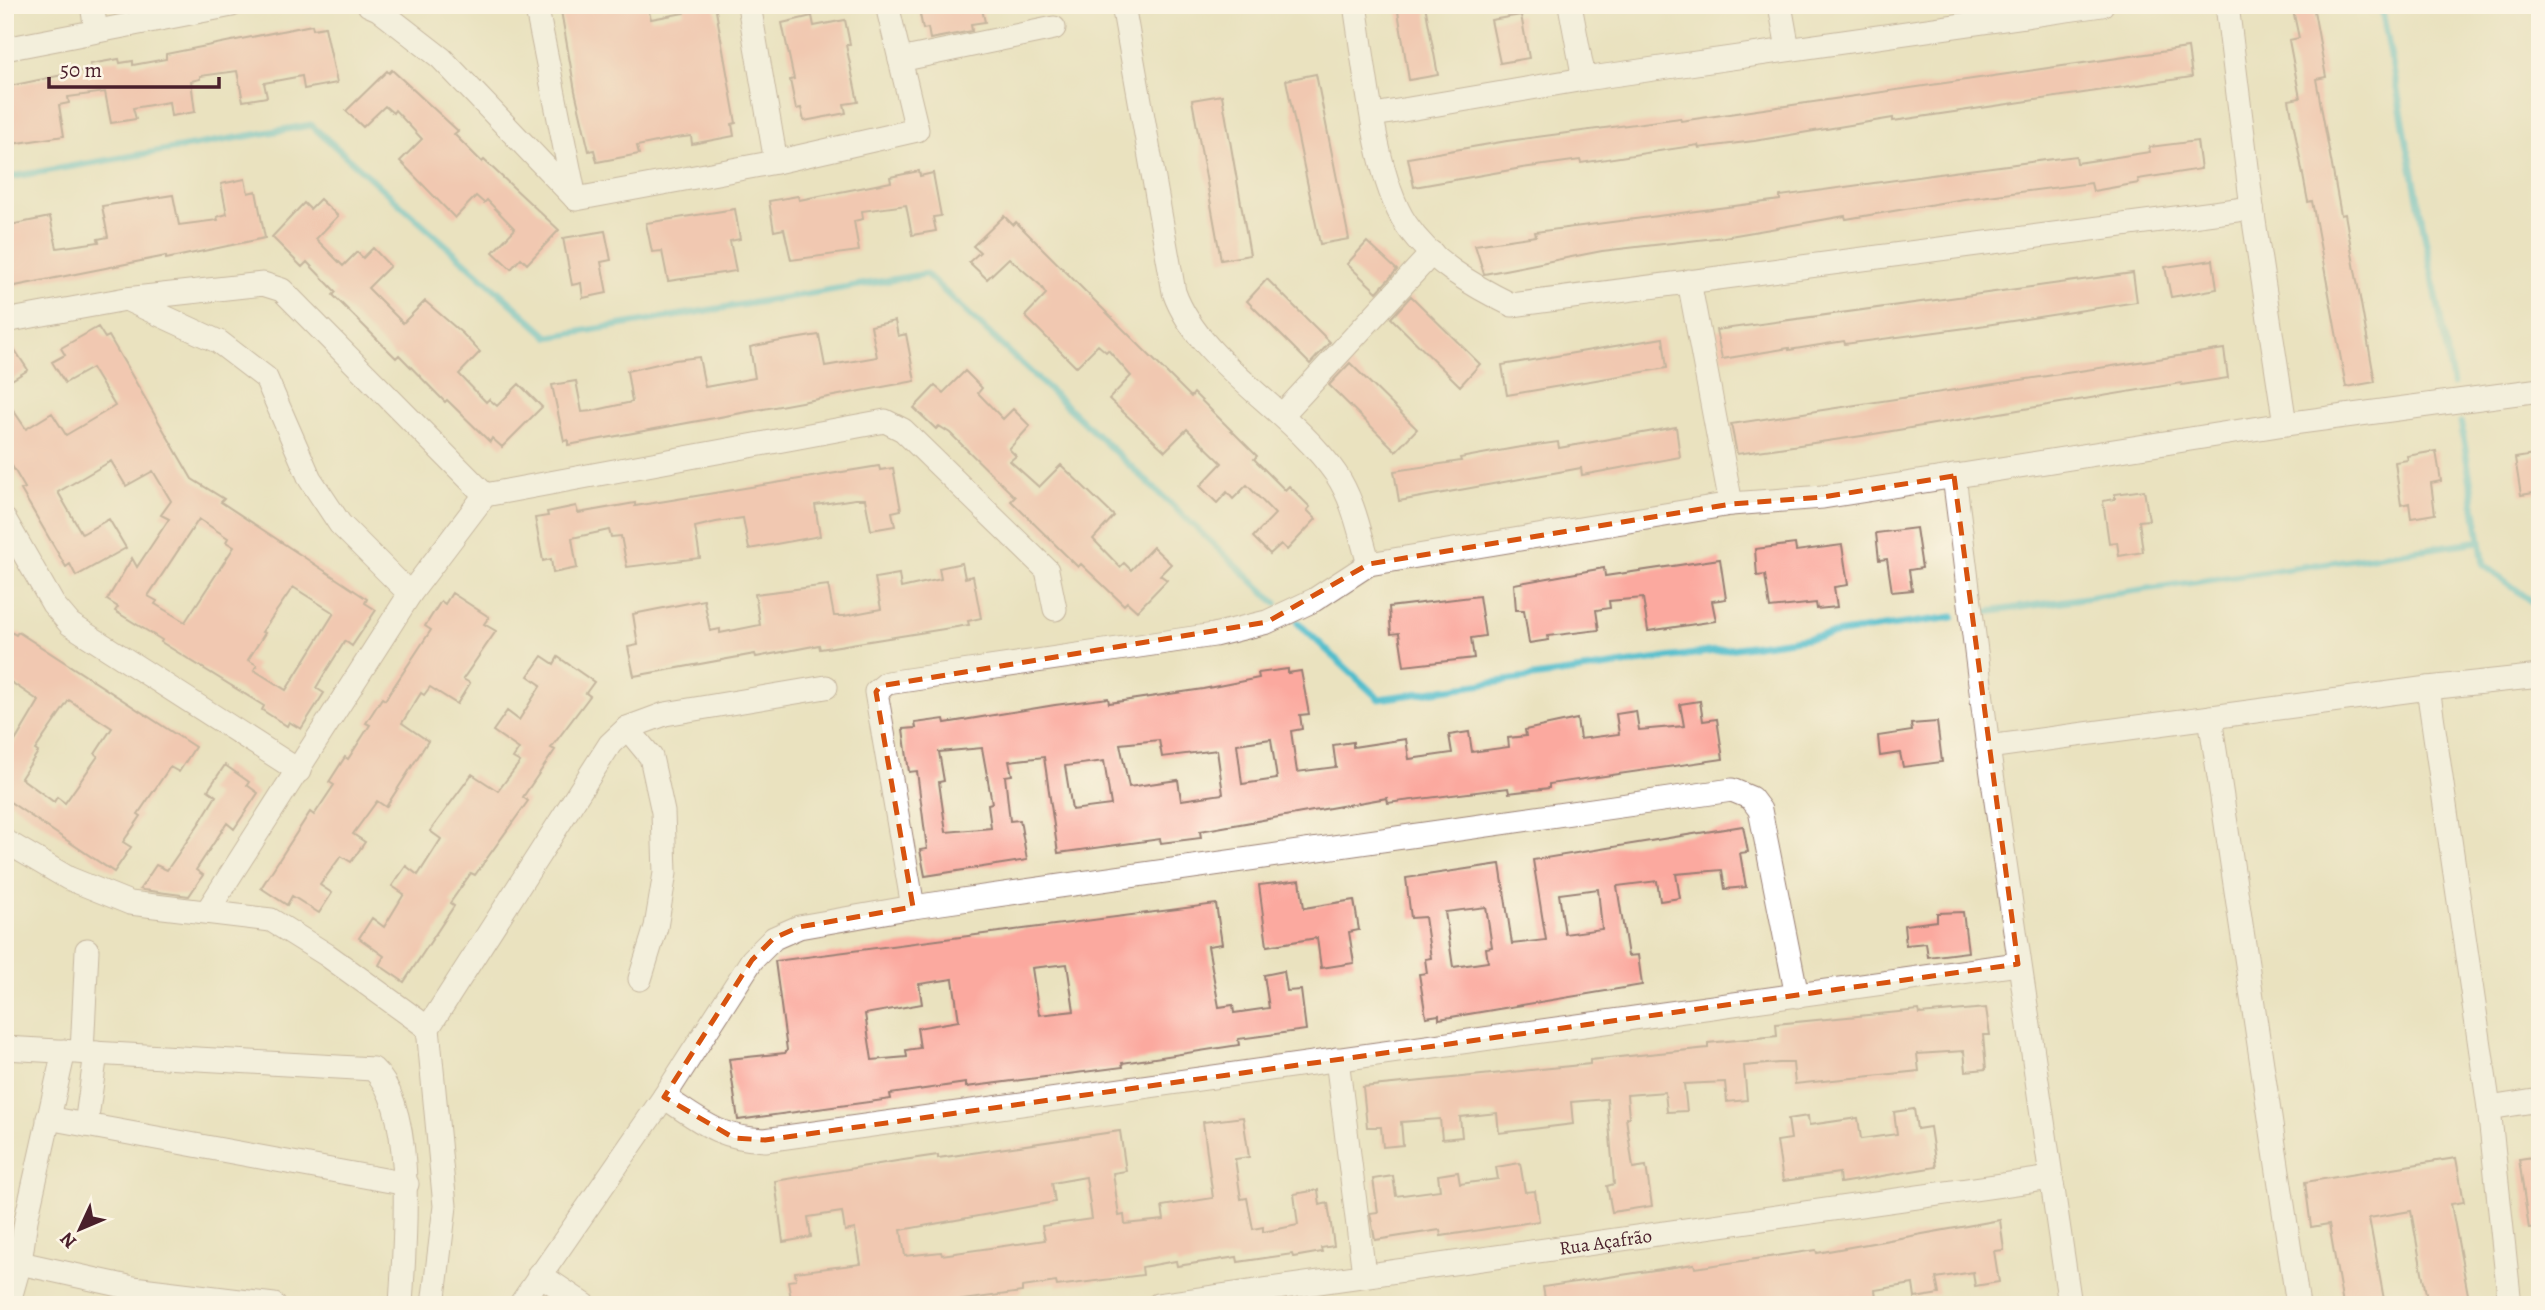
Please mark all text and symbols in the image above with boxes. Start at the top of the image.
scale bar [49,46,219,90]
text: 50 m [60,56,102,84]
north arrow [46,1194,116,1264]
street label: Rua Açafrão [1558,1223,1654,1262]
text: N [54,1226,83,1254]

